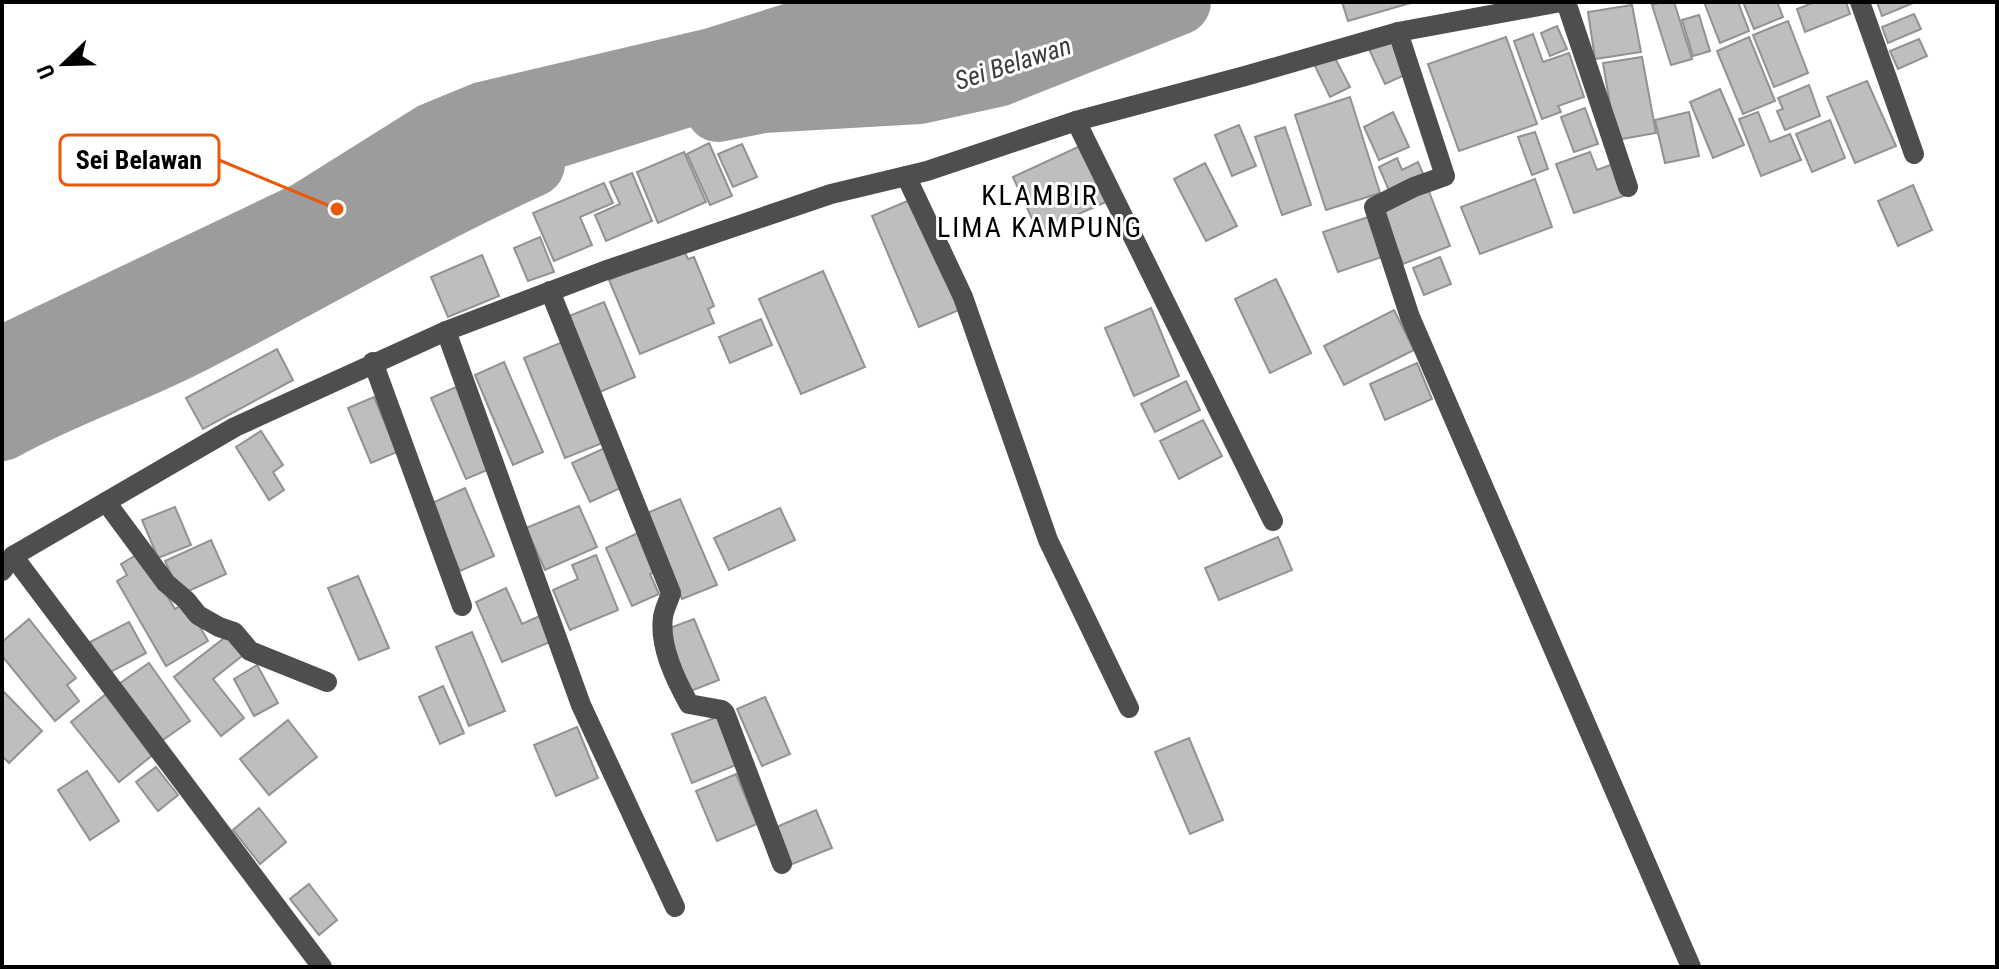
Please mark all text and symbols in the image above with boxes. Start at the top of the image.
north arrow [24,24,104,104]
water label: Sei Belawan [951,30,1075,96]
text: U [32,61,60,82]
callout: Sei Belawan [60,135,219,185]
text: Sei Belawan [76,145,202,175]
district label: KLAMBIR LIMA KAMPUNG [937,179,1143,244]

